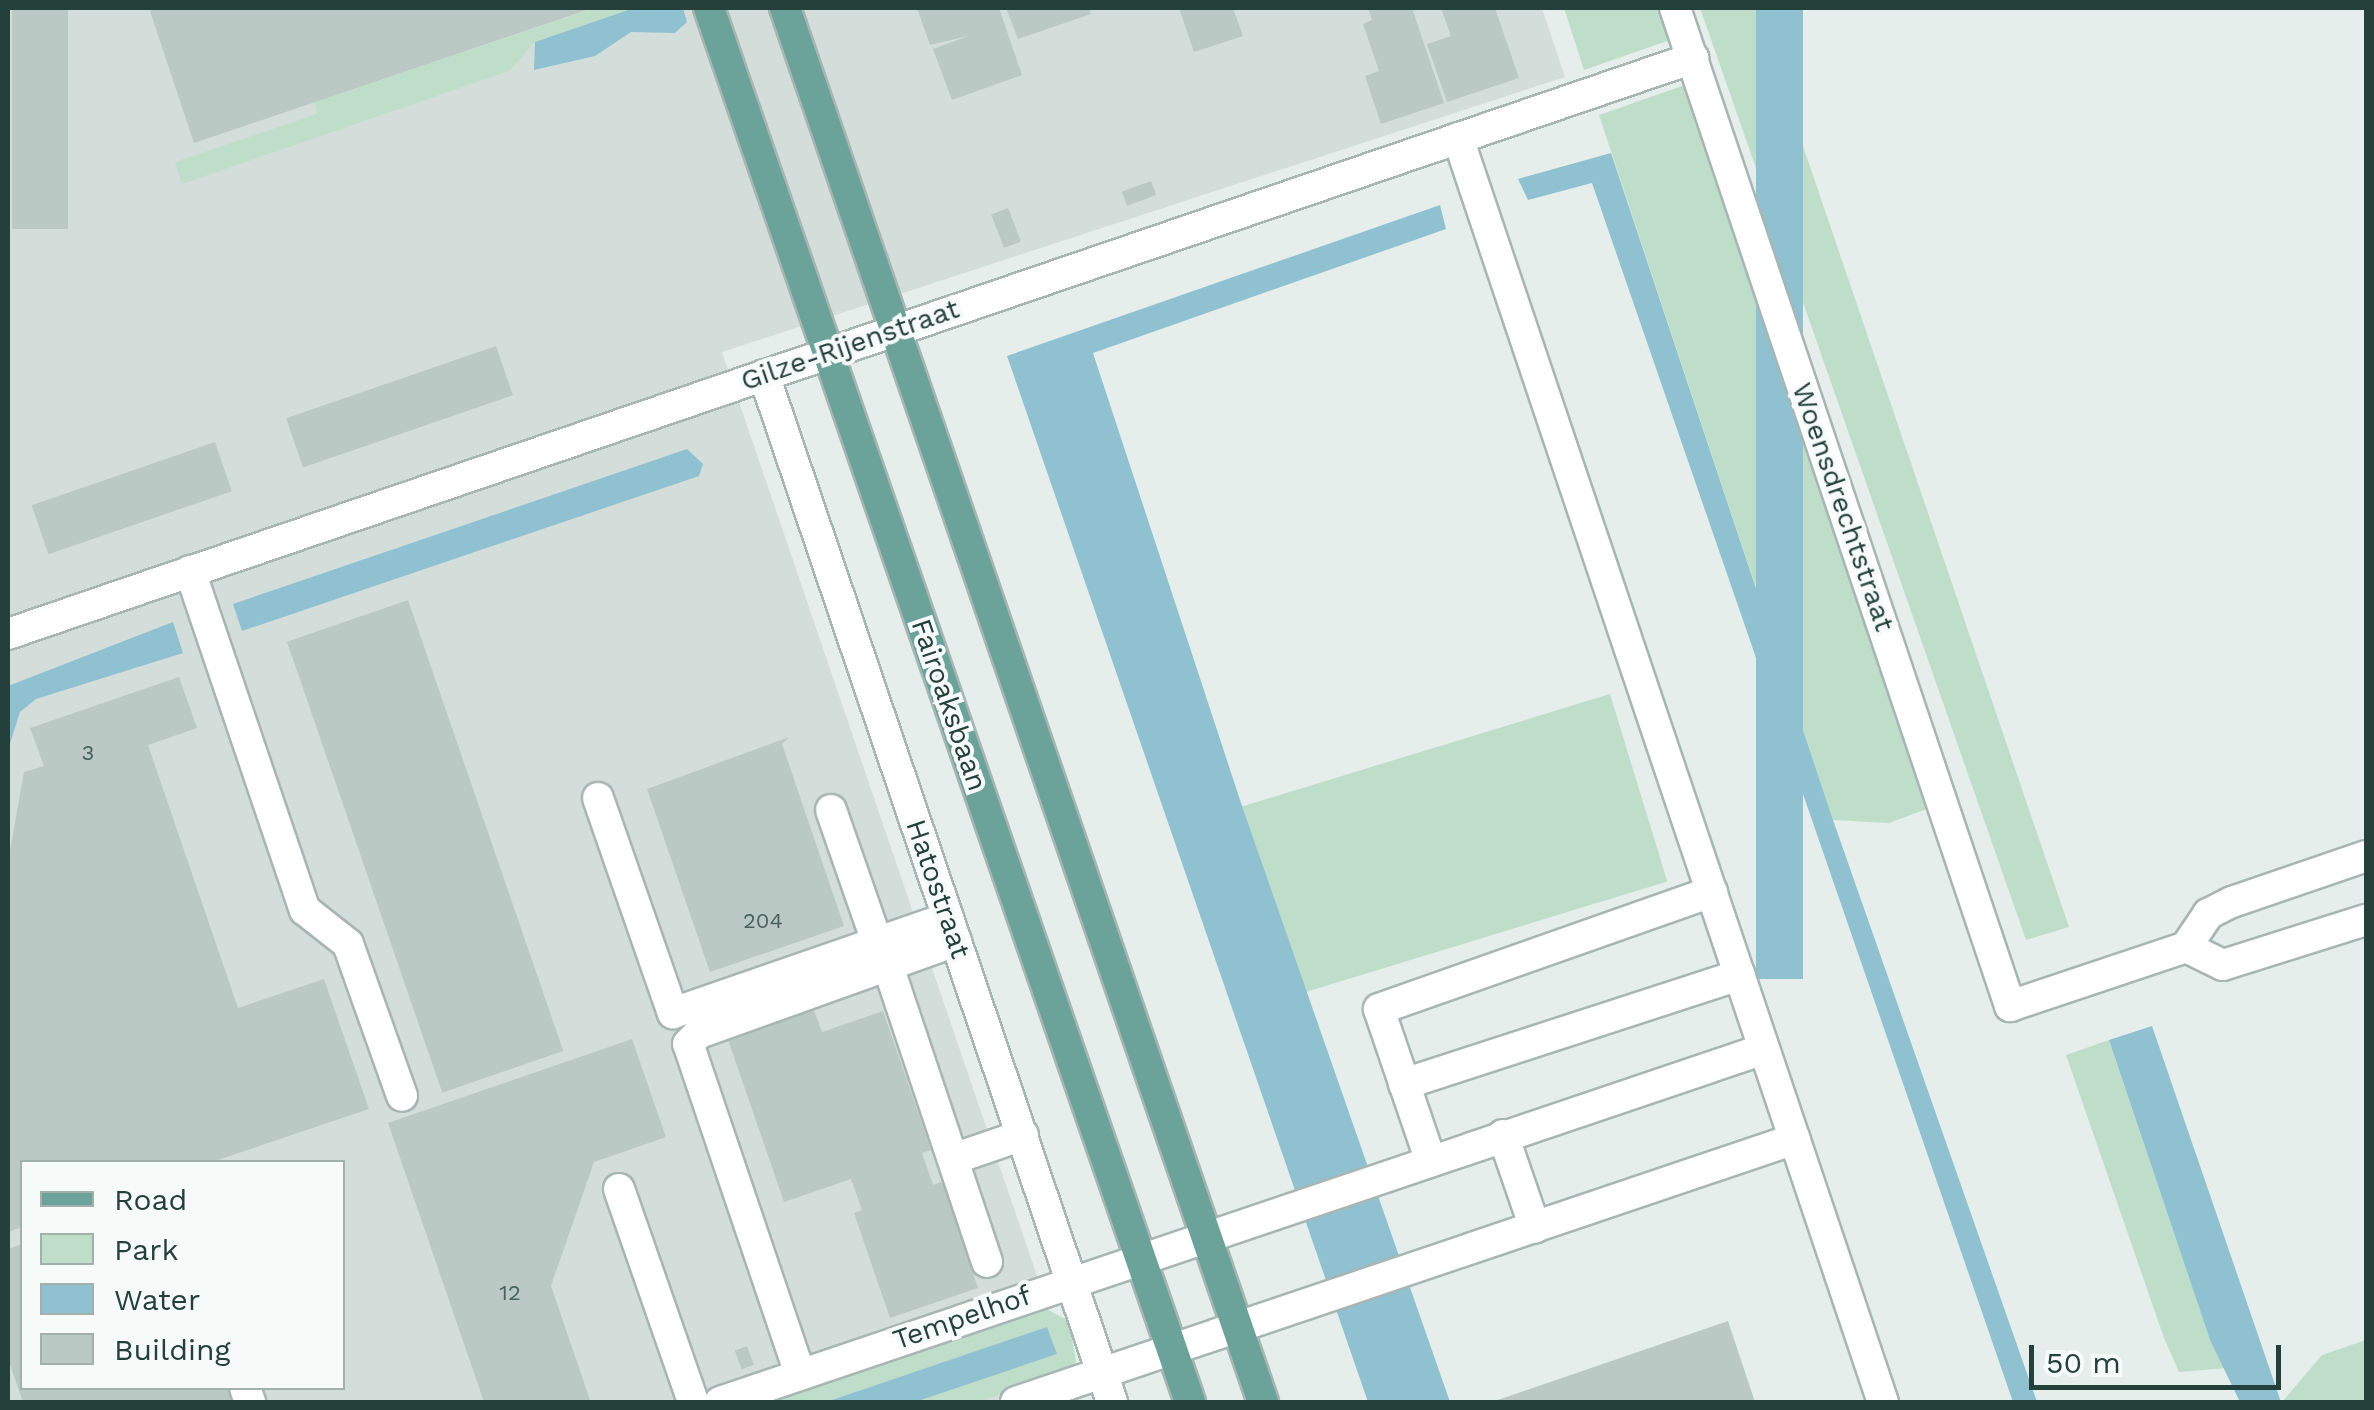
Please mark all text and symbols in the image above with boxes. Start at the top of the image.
street label: Gilze-Rijenstraat [736,292,964,398]
street label: Woensdrechtstraat [1785,378,1901,636]
street label: Fairoaksbaan [904,615,994,795]
house number: 3 [82,740,94,766]
street label: Hatostraat [899,815,977,963]
house number: 204 [743,908,783,934]
legend [20,1160,345,1390]
text: Road [114,1182,187,1217]
text: Park [114,1232,179,1267]
street label: Tempelhof [889,1279,1035,1357]
house number: 12 [499,1280,521,1306]
text: Water [114,1282,200,1317]
scale bar [2034,1325,2286,1387]
text: Building [114,1332,231,1367]
text: 50 m [2046,1345,2121,1380]

